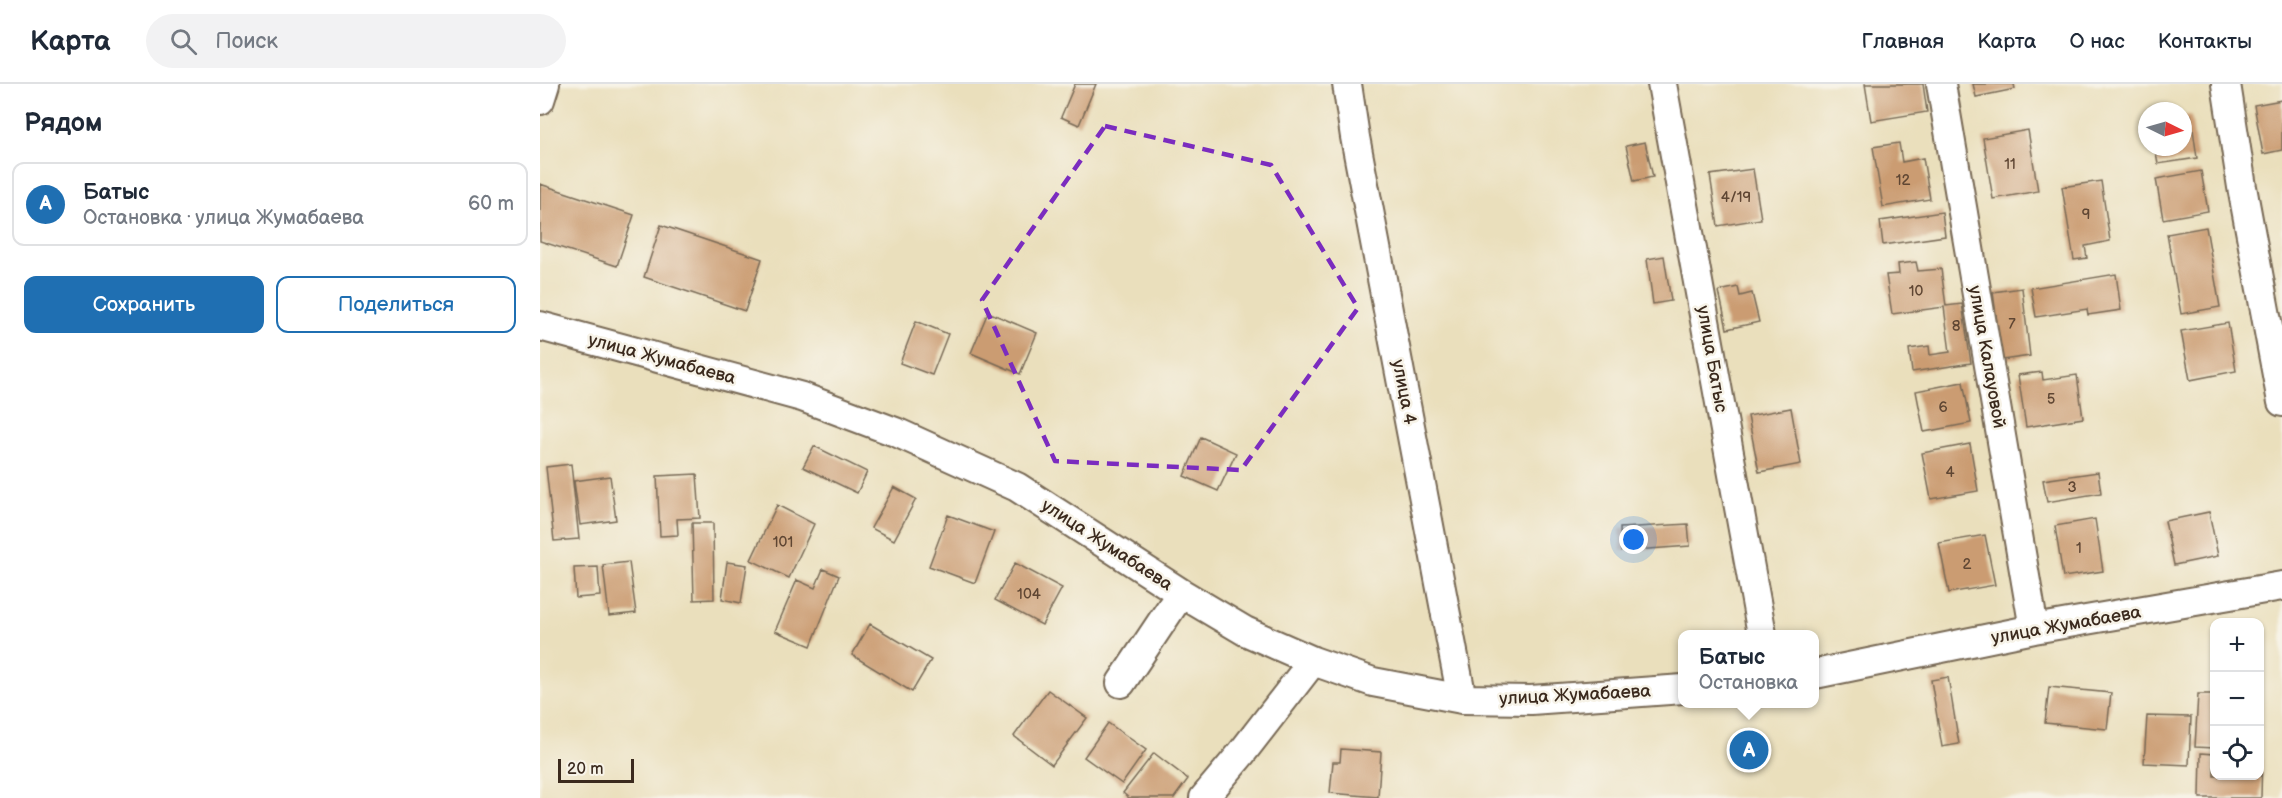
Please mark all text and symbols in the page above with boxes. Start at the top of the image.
search box [146,14,566,68]
text: Карта [30,25,110,58]
icon: search [167,25,200,58]
text: Поиск [215,28,278,55]
text: Главная [1861,29,1944,54]
text: Карта [1977,29,2036,54]
text: О нас [2069,29,2125,54]
text: Контакты [2158,29,2252,54]
north arrow [2138,102,2192,156]
text: Рядом [24,108,102,139]
house number: 11 [2004,155,2016,174]
house number: 12 [1896,171,1910,190]
text: Батыс [83,179,149,206]
house number: 4/19 [1721,188,1751,207]
text: A [39,192,52,216]
text: 60 m [468,192,514,216]
house number: 9 [2082,205,2090,224]
text: Остановка · улица Жумабаева [83,206,364,230]
button: Сохранить [24,276,264,333]
button: Поделиться [276,276,516,333]
house number: 10 [1909,282,1923,301]
street label: улица Калауовой [1964,284,2010,430]
street label: улица Батыс [1692,304,1732,414]
house number: 7 [2008,315,2016,334]
house number: 8 [1952,317,1961,336]
street label: улица Жумабаева [586,329,738,389]
street label: улица 4 [1387,358,1421,426]
house number: 5 [2047,390,2055,409]
house number: 6 [1938,398,1948,417]
house number: 4 [1945,463,1955,482]
house number: 3 [2067,478,2077,497]
street label: улица Жумабаева [1038,495,1177,595]
your location [1619,525,1648,554]
house number: 101 [773,533,793,552]
house number: 1 [2076,539,2082,558]
house number: 2 [1963,555,1972,574]
house number: 104 [1017,585,1041,604]
street label: улица Жумабаева [1989,601,2143,649]
map controls [2210,618,2264,780]
button: + [2210,618,2264,672]
popup [1678,630,1819,708]
text: Батыс [1699,644,1765,671]
text: Остановка [1699,671,1798,695]
button: − [2210,672,2264,726]
street label: улица Жумабаева [1499,681,1652,709]
button: locate [2210,726,2264,780]
pin: A [1730,728,1768,772]
scale bar [558,756,634,784]
text: 20 m [567,760,603,779]

